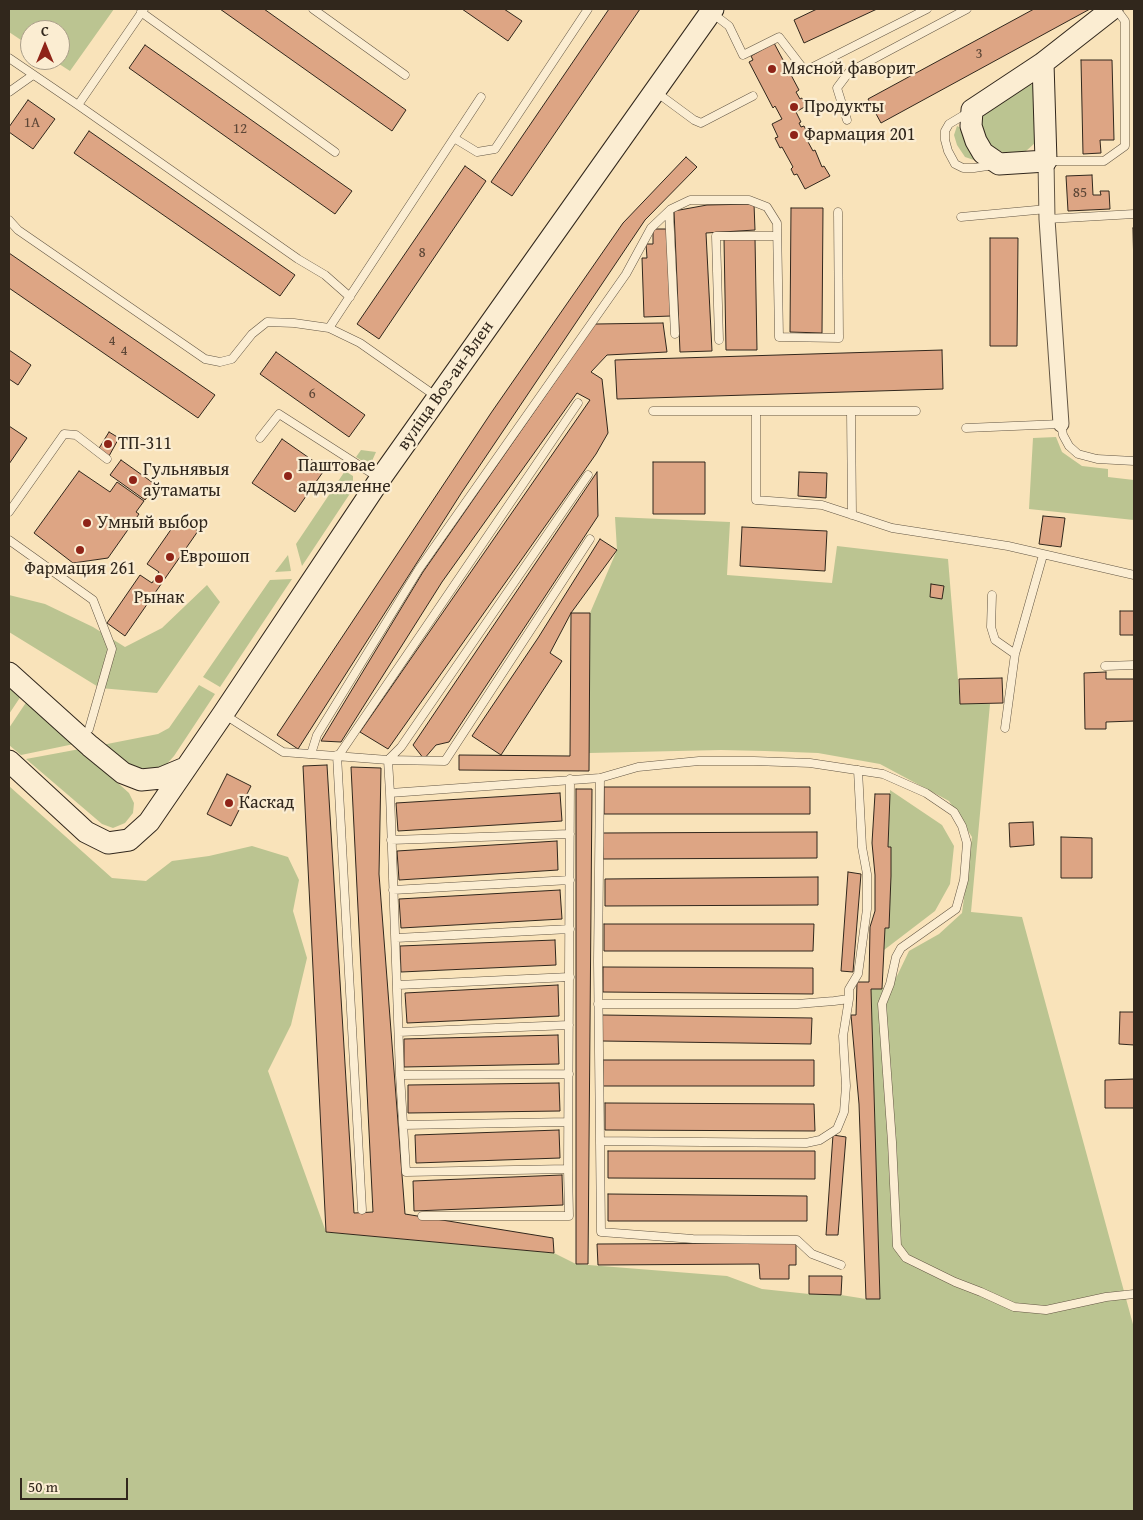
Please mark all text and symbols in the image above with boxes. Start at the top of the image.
north arrow [20,20,70,70]
text: С [41,21,49,41]
house number: 3 [975,45,983,63]
place label: Мясной фаворит [782,58,915,80]
marker: Мясной фаворит [766,63,778,75]
place label: Продукты [804,96,884,118]
marker: Продукты [788,101,800,113]
house number: 1А [24,114,40,132]
house number: 12 [233,120,247,138]
place label: Фармация 201 [804,124,915,146]
marker: Фармация 201 [788,129,800,141]
house number: 85 [1073,184,1087,202]
house number: 8 [418,244,426,262]
street label: вуліца Воз-ан-Влен [393,317,499,455]
house number: 4 [108,332,116,350]
house number: 4 [120,342,128,360]
house number: 6 [308,385,316,403]
place label: ТП-311 [118,433,172,455]
marker: ТП-311 [102,438,114,450]
place label: Паштовае аддзяленне [298,455,391,498]
place label: Гульнявыя аўтаматы [143,459,229,502]
marker: Паштовае аддзяленне [282,470,294,482]
marker: Гульнявыя аўтаматы [127,474,139,486]
place label: Умный выбор [97,512,208,534]
marker: Умный выбор [81,517,93,529]
marker: Фармация 261 [74,544,86,556]
place label: Еврошоп [180,546,250,568]
marker: Еврошоп [164,551,176,563]
place label: Фармация 261 [24,558,136,580]
marker: Рынак [153,573,165,585]
place label: Рынак [134,587,184,609]
place label: Каскад [239,792,294,814]
marker: Каскад [223,797,235,809]
scale bar [22,1468,130,1500]
text: 50 m [28,1476,58,1497]

